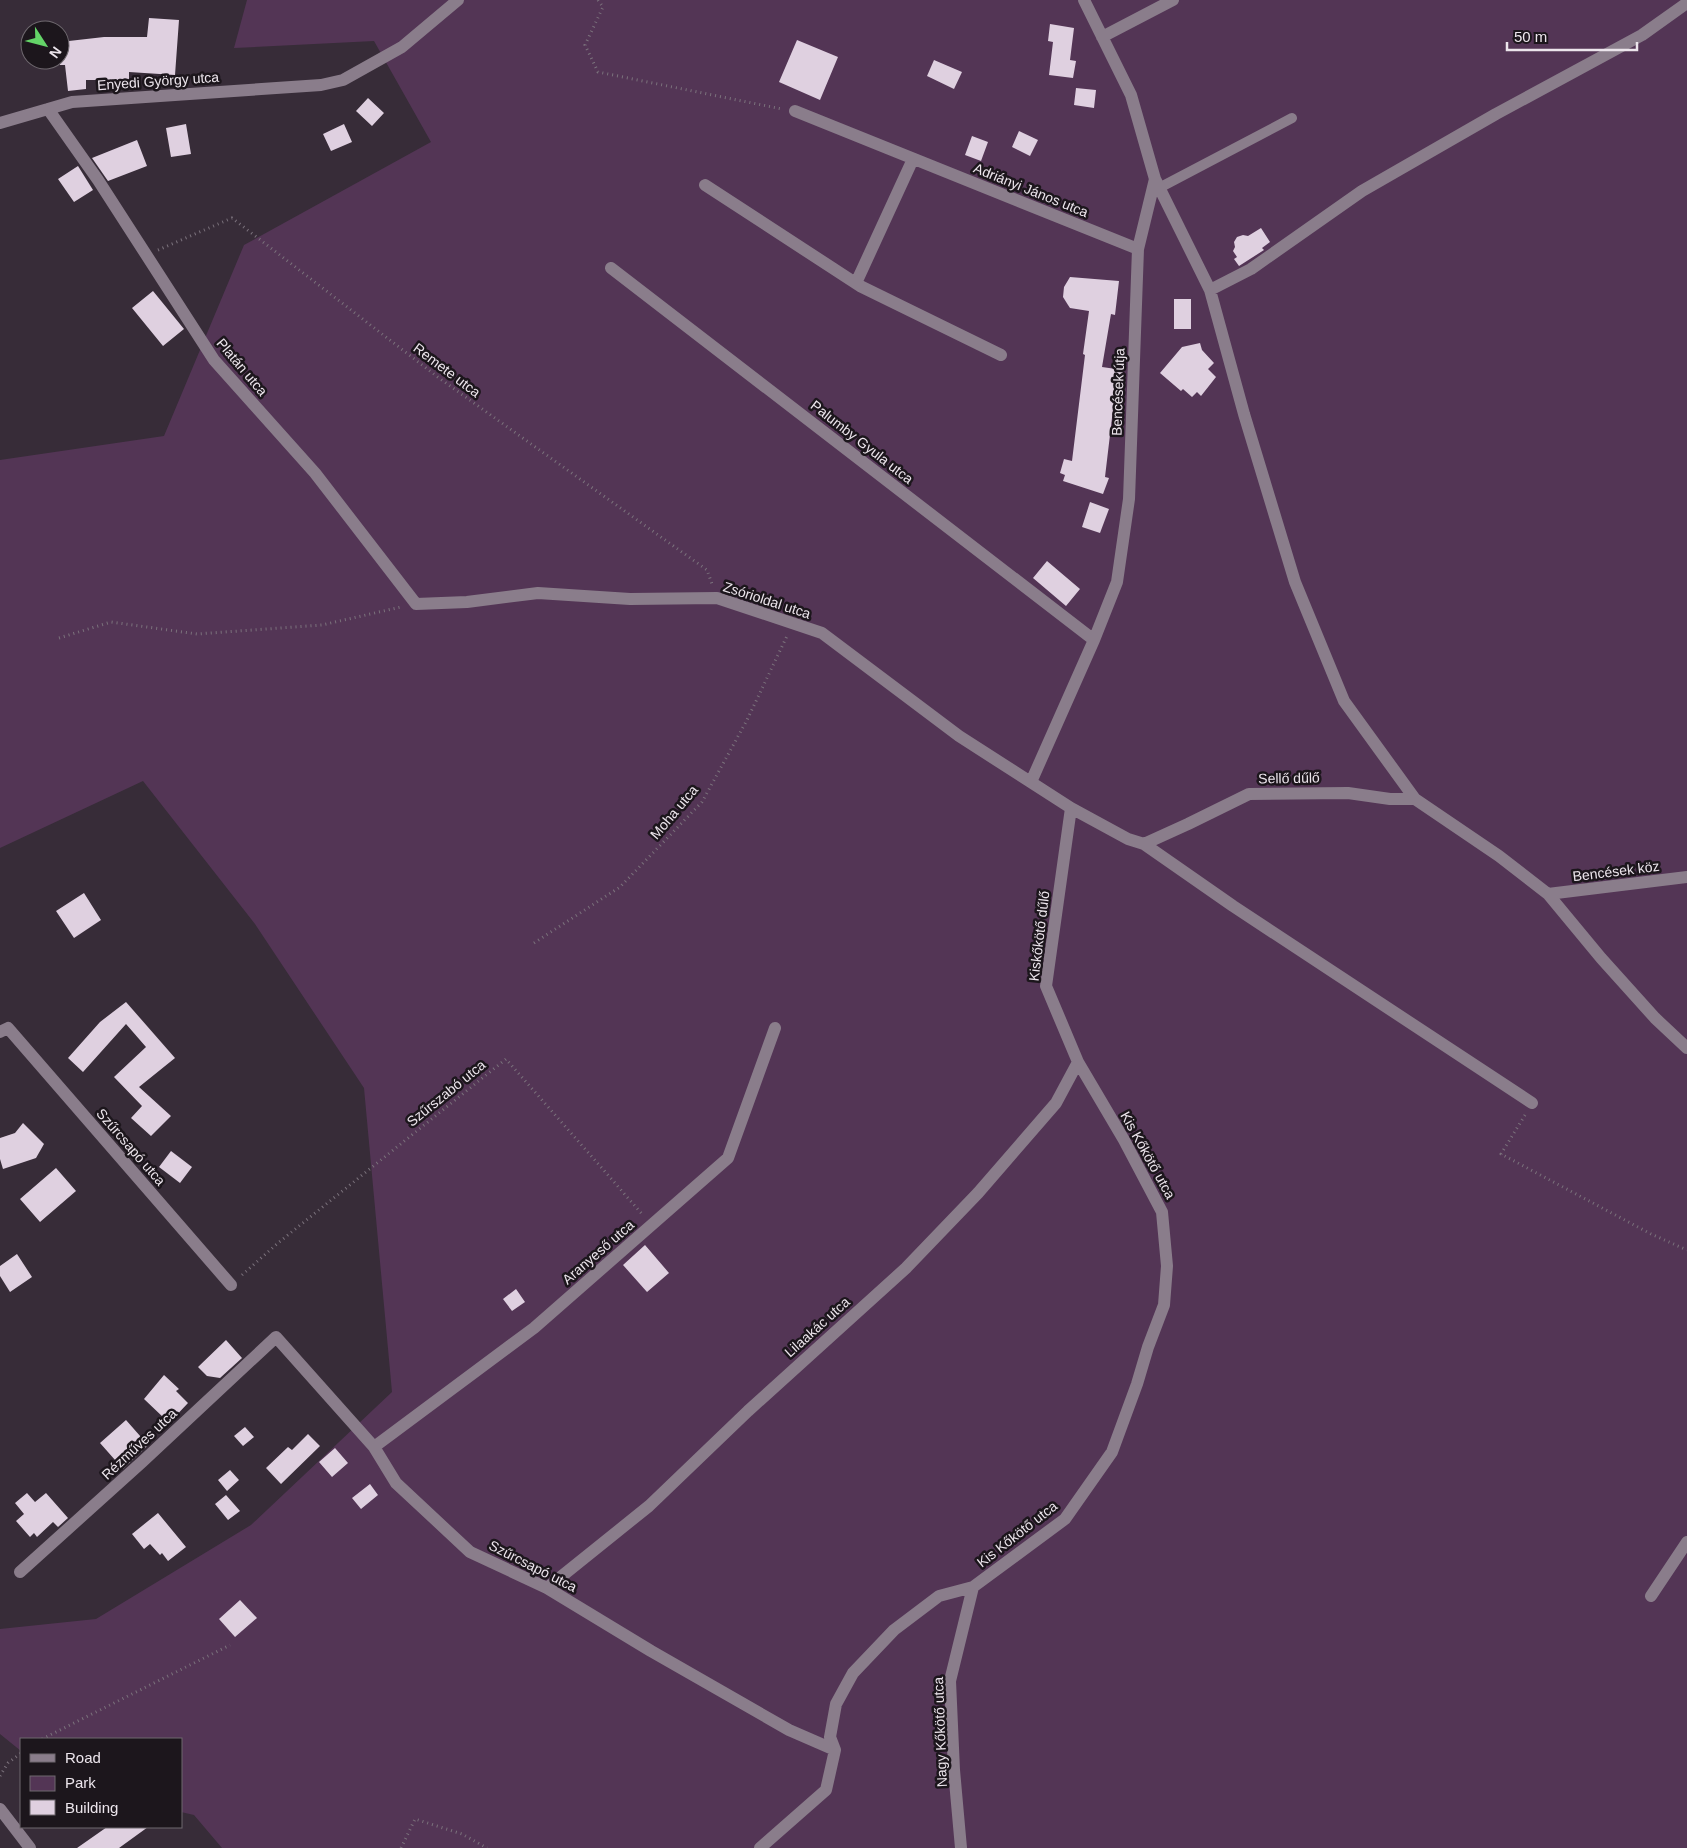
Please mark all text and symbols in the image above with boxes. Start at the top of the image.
north arrow [20,20,70,70]
scale bar [1507,20,1637,52]
text: 50 m [1514,28,1547,45]
text: N [46,44,65,61]
street label: Enyedi György utca [97,69,220,93]
street label: Adriányi János utca [971,160,1091,220]
street label: Platán utca [213,335,271,399]
street label: Remete utca [410,340,484,400]
street label: Bencések útja [1108,348,1128,436]
street label: Palumby Gyula utca [808,397,916,487]
street label: Zsórioldal utca [721,578,813,622]
street label: Sellő dűlő [1258,769,1320,787]
street label: Moha utca [647,782,701,842]
street label: Bencések köz [1572,858,1660,884]
street label: Kiskőkötő dűlő [1026,890,1053,982]
street label: Szűrszabó utca [403,1056,489,1130]
street label: Szűrcsapó utca [93,1105,169,1189]
street label: Kis Kőkötő utca [1117,1109,1179,1202]
street label: Aranyeső utca [559,1216,637,1287]
street label: Lilaakác utca [781,1294,853,1360]
street label: Rézműves utca [98,1405,180,1483]
street label: Kis Kőkötő utca [974,1498,1060,1570]
street label: Szűrcsapó utca [486,1537,580,1595]
street label: Nagy Kőkötő utca [930,1676,950,1788]
legend [20,1738,182,1828]
text: Road [65,1749,101,1766]
text: Park [65,1774,96,1791]
text: Building [65,1799,118,1816]

